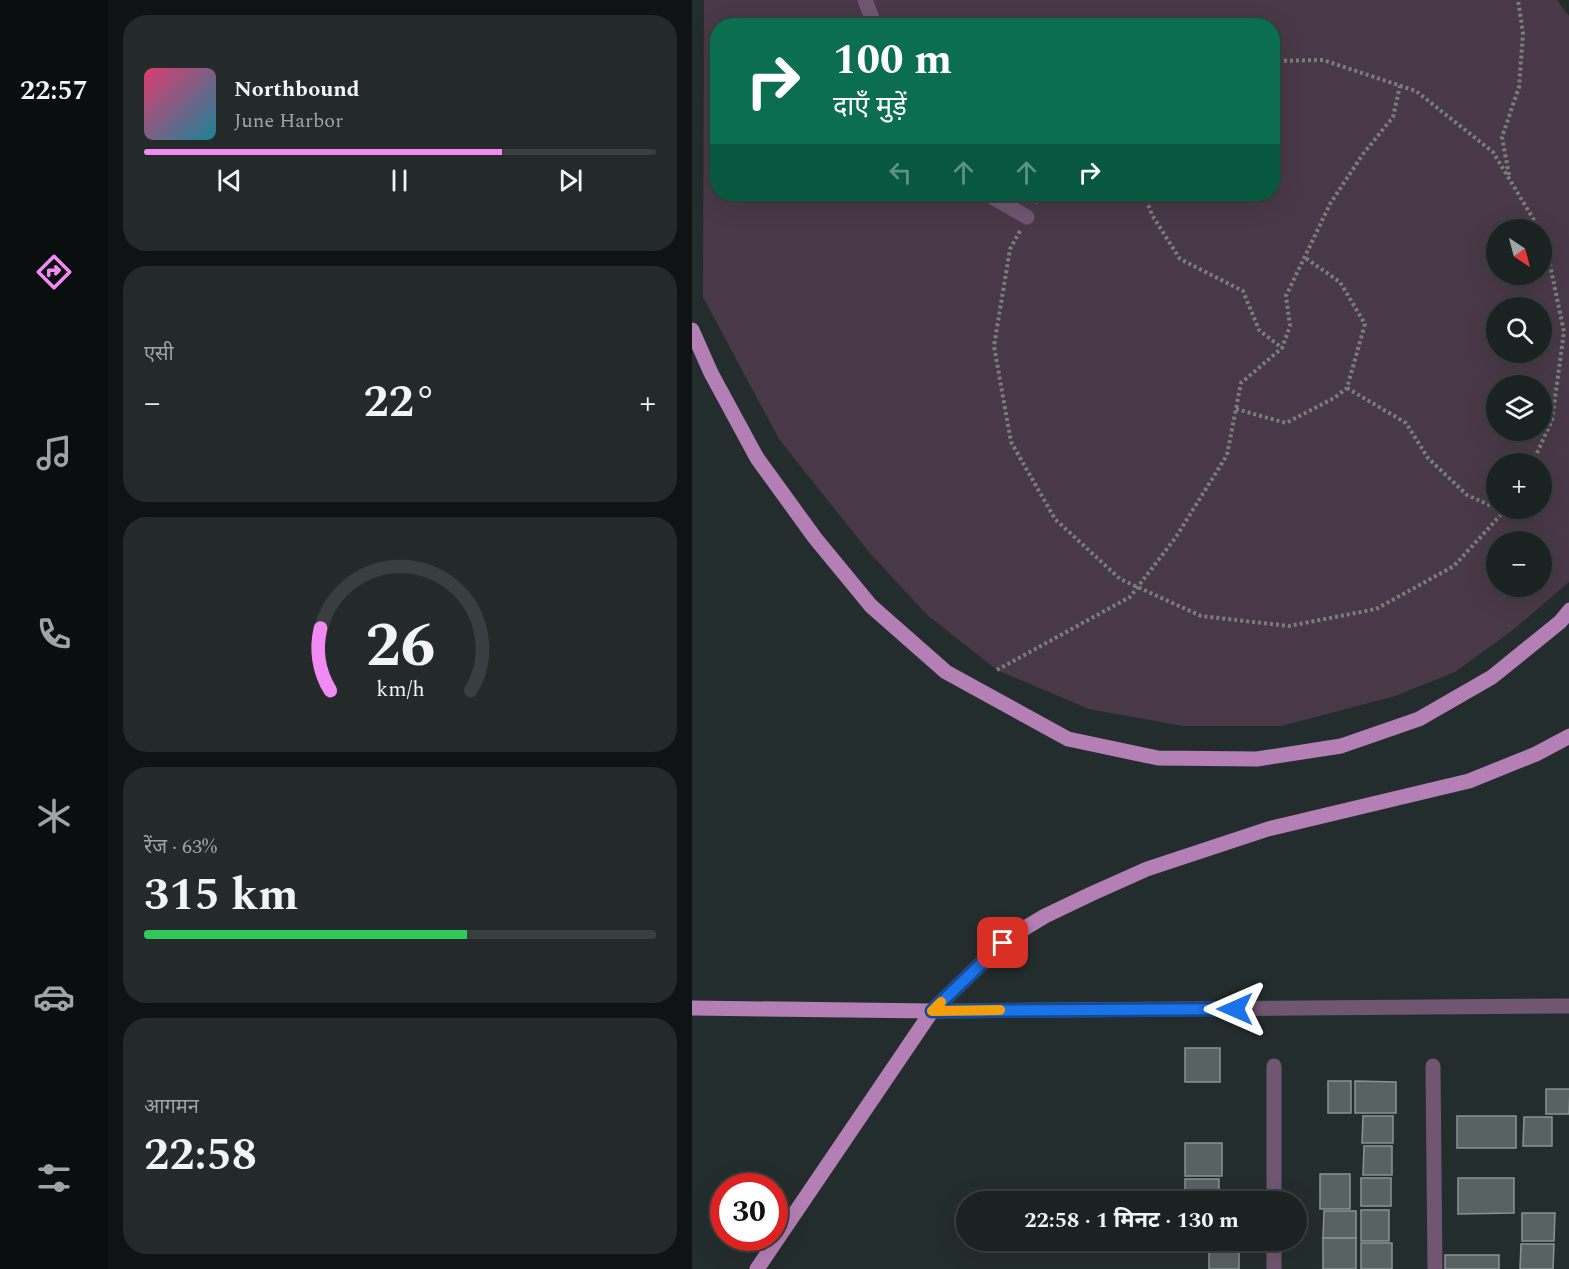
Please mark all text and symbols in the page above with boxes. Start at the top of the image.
text: 100 m [833,29,952,92]
icon: right [734,42,812,120]
text: 22:57 [20,70,88,112]
text: Northbound [234,73,360,106]
text: दाएँ मुड़ें [833,86,907,128]
text: June Harbor [234,106,343,136]
icon: left [884,156,917,189]
icon: ahead [947,156,980,189]
icon: ahead [1010,156,1043,189]
icon: right [1073,156,1106,189]
icon: previous [213,164,246,197]
icon: pause [383,164,416,197]
icon: next [554,164,587,197]
north arrow [1486,219,1552,285]
map controls [1486,219,1552,597]
icon: directions [33,251,75,293]
button: search [1486,297,1552,363]
text: एसी [144,339,174,369]
text: 22° [364,368,437,437]
button: layers [1486,375,1552,441]
text: − [144,378,161,428]
text: + [640,378,656,428]
icon: music [33,432,75,474]
button: + [1486,453,1552,519]
button: − [1486,531,1552,597]
text: 26 [365,600,435,695]
icon: phone [33,613,75,655]
text: km/h [376,674,424,707]
icon: climate [33,795,75,837]
text: रेंज · 63% [144,832,217,862]
text: 315 km [144,861,299,930]
pin [977,917,1028,968]
icon: arrive [986,926,1019,959]
icon: car [33,976,75,1018]
position arrow [1203,977,1267,1041]
text: आगमन [144,1092,199,1122]
text: 22:58 [144,1121,257,1190]
icon: filters [33,1157,75,1199]
speed limit sign: 30 [710,1173,788,1251]
text: 22:58 · 1 मिनट · 130 m [1024,1204,1239,1237]

